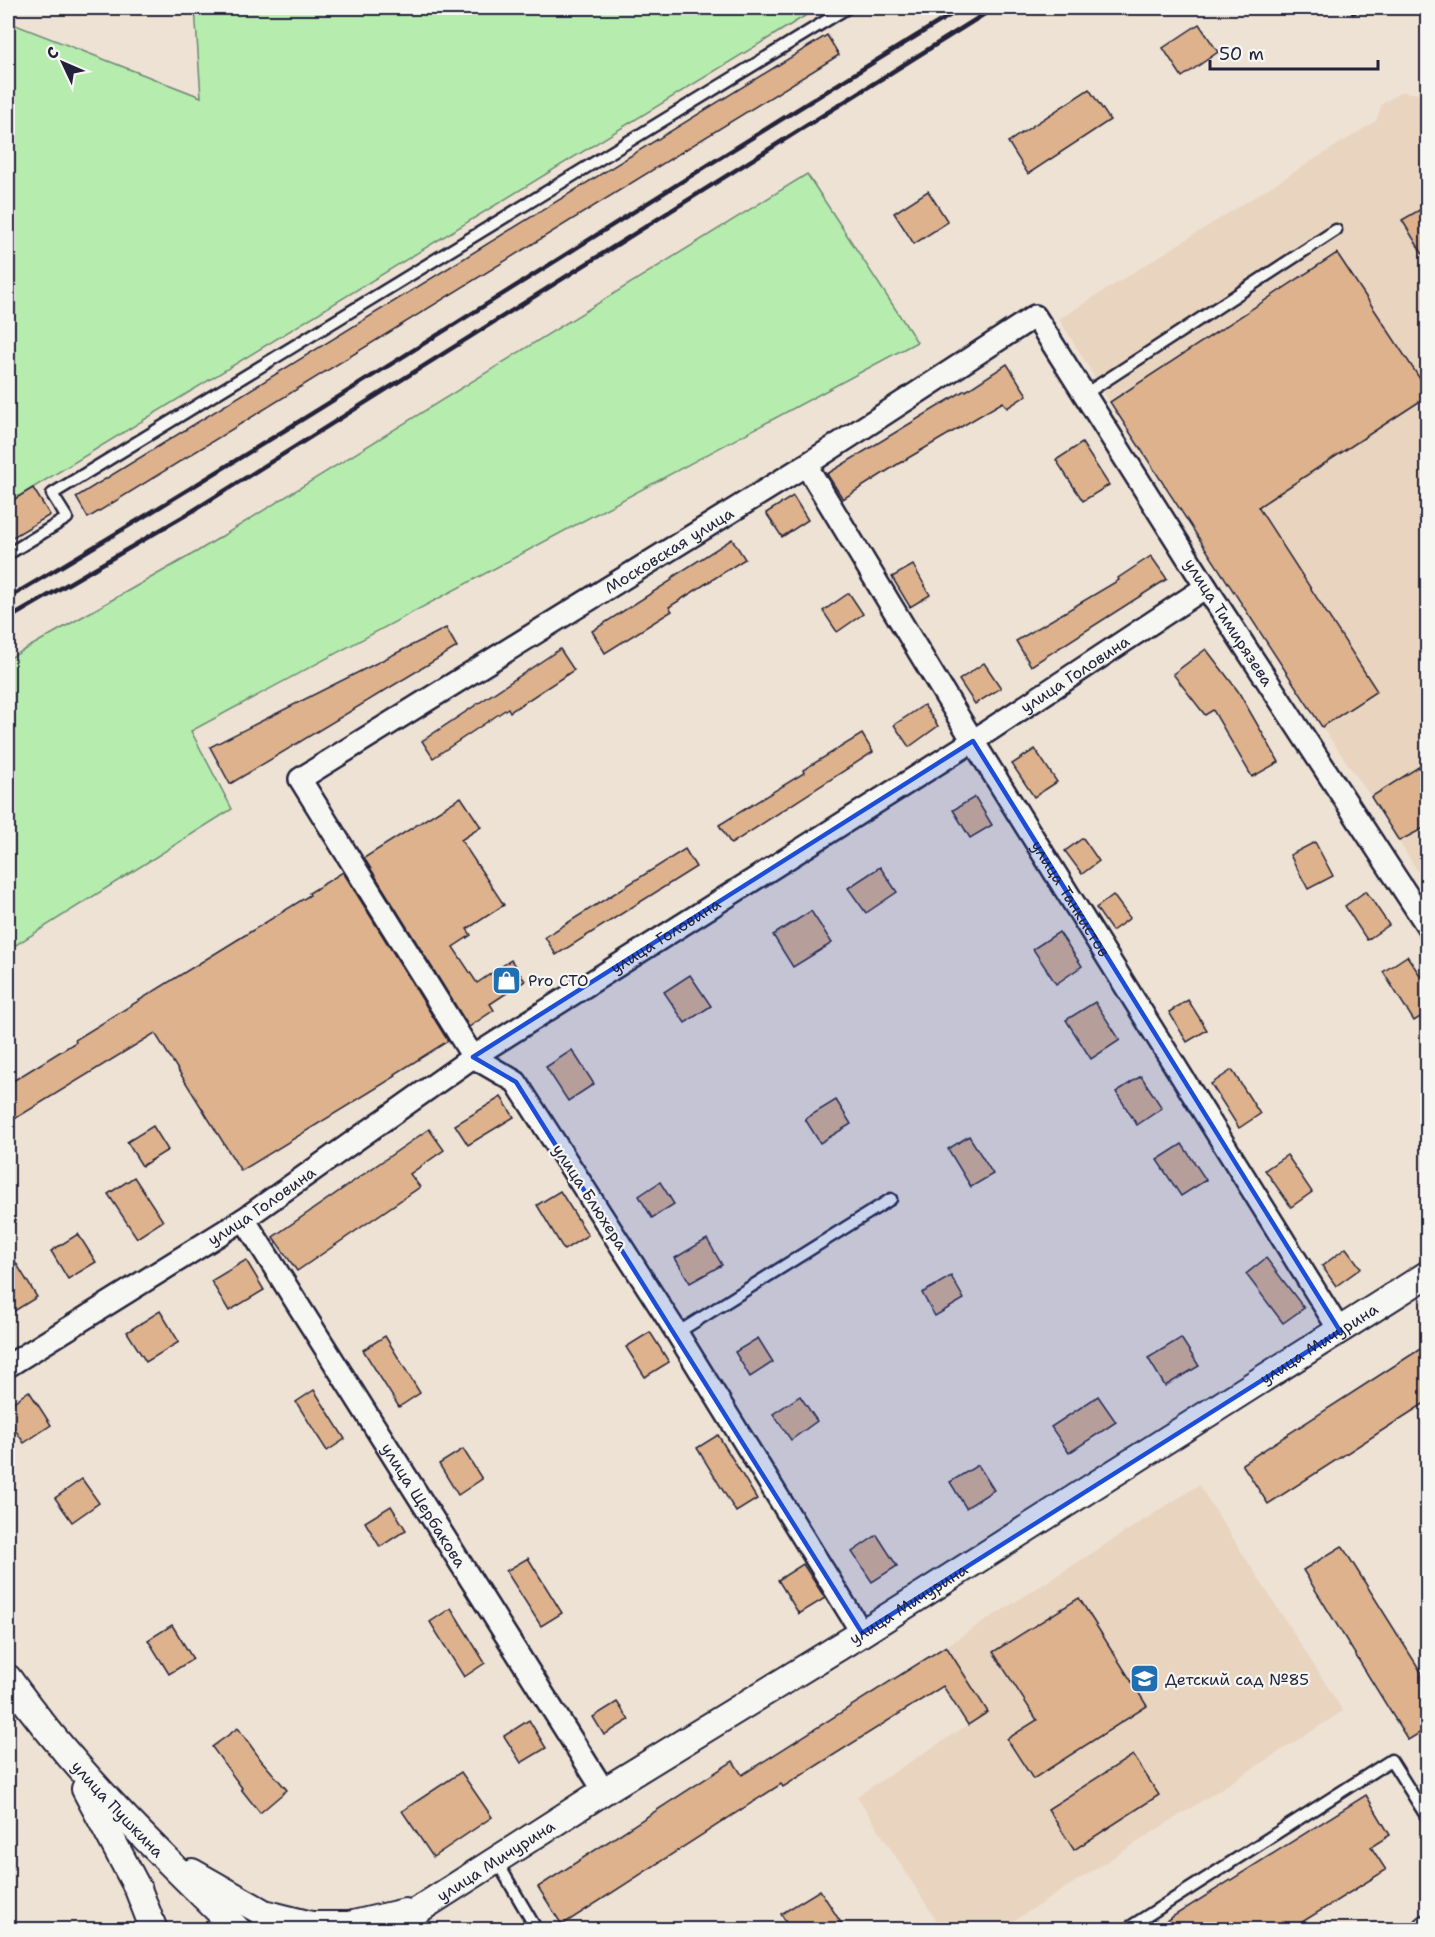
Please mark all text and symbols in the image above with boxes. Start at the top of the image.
north arrow [33,33,93,93]
scale bar [1210,33,1378,71]
text: С [42,42,64,64]
text: 50 m [1219,42,1264,66]
street label: Московская улица [601,502,737,598]
street label: улица Тимирязева [1180,554,1278,690]
street label: улица Головина [1016,630,1133,717]
street label: улица Танкистов [1027,836,1115,961]
street label: улица Головина [606,893,724,978]
shop icon: Pro СТО [491,964,523,996]
place label: Pro СТО [528,970,589,991]
street label: улица Блюхера [548,1140,632,1254]
street label: улица Головина [203,1161,320,1250]
street label: улица Мичурина [1256,1298,1382,1389]
street label: улица Щербакова [377,1439,471,1571]
street label: улица Мичурина [845,1558,971,1649]
school or university icon: Детский сад №85 [1128,1663,1160,1695]
place label: Детский сад №85 [1165,1669,1309,1690]
street label: улица Пушкина [67,1756,169,1862]
street label: улица Мичурина [433,1815,559,1906]

